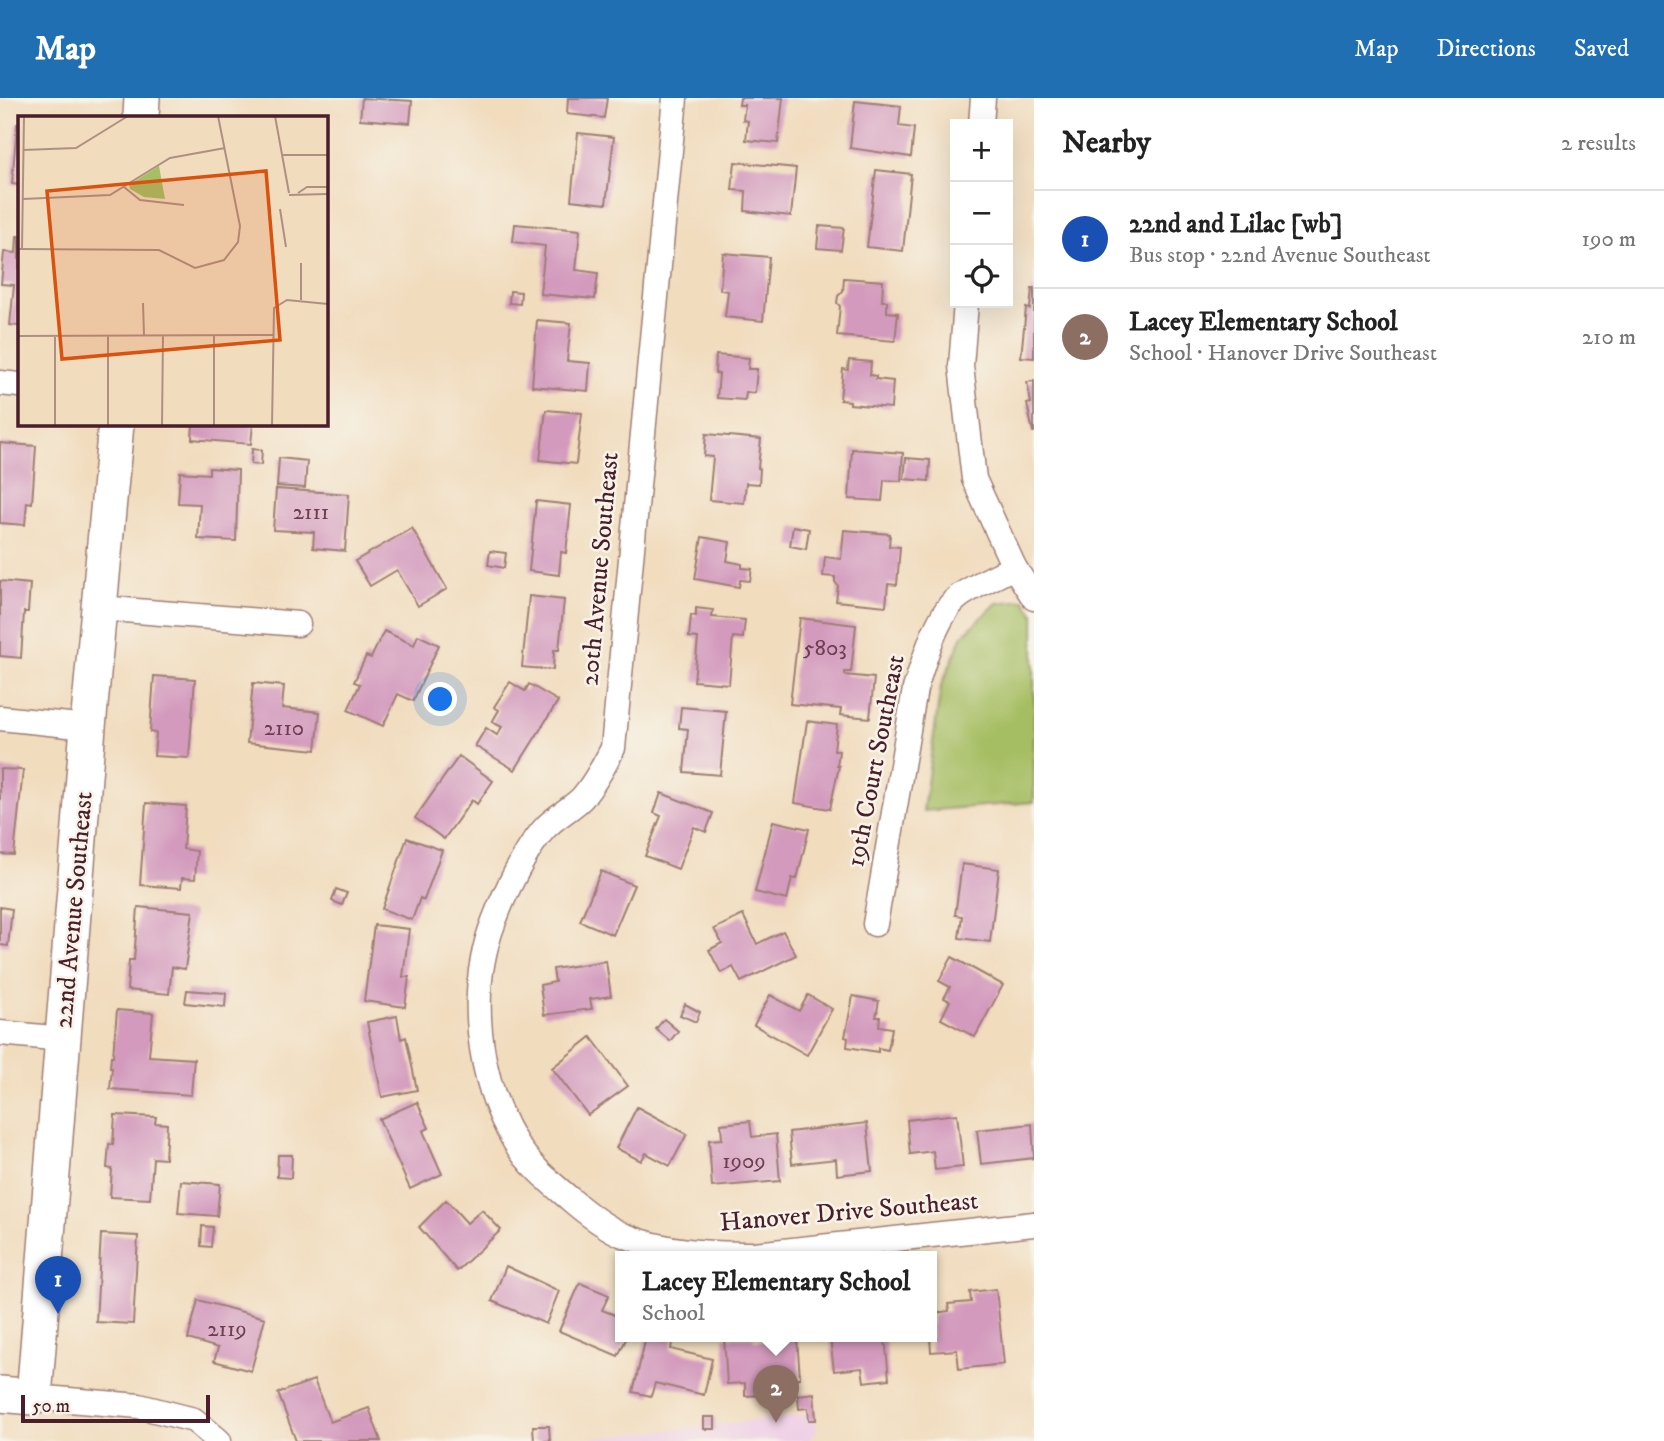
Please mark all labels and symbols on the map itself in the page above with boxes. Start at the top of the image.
inset map [18,116,327,425]
street label: 20th Avenue Southeast [573,451,627,687]
house number: 2111 [293,498,329,527]
house number: 5803 [803,634,847,663]
street label: 19th Court Southeast [839,652,913,870]
your location [423,682,457,716]
house number: 2110 [264,714,304,743]
street label: 22nd Avenue Southeast [47,790,101,1030]
house number: 1909 [722,1147,766,1176]
street label: Hanover Drive Southeast [718,1184,980,1240]
pin: 1 [35,1256,81,1314]
house number: 2119 [207,1315,247,1344]
pin: 2 [753,1365,799,1423]
scale bar [21,1392,210,1424]

